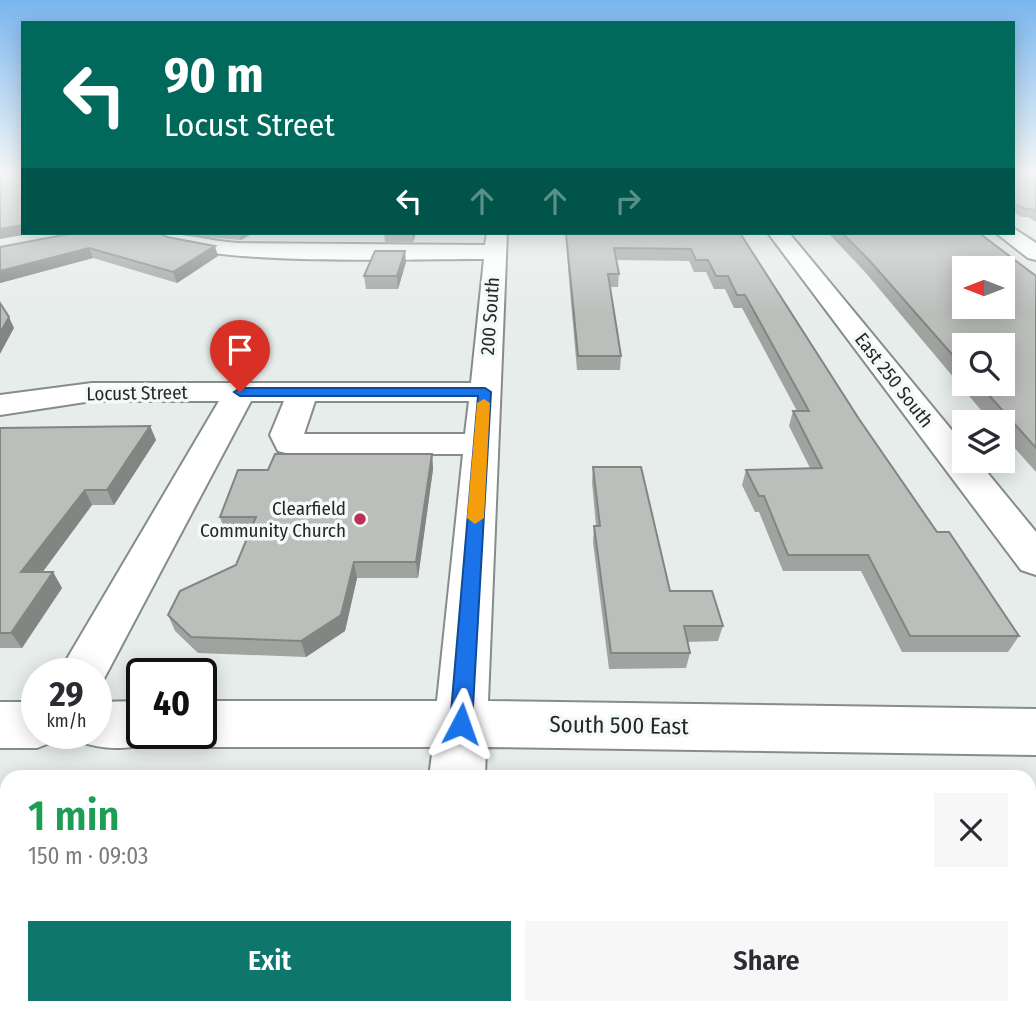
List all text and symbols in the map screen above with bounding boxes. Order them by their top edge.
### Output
text: 90 m [164,46,264,105]
icon: left [49,49,140,140]
text: Locust Street [164,106,335,144]
icon: left [390,182,428,220]
icon: ahead [463,182,501,220]
icon: ahead [536,182,574,220]
icon: right [609,182,647,220]
north arrow [952,256,1015,318]
map controls [952,256,1015,473]
street label: 200 South [476,276,504,356]
pin [210,320,270,392]
street label: East 250 South [850,328,938,432]
icon: arrive [221,331,259,369]
button: search [952,333,1015,396]
street label: Locust Street [86,381,189,405]
button: layers [952,410,1015,473]
place label: Clearfield Community Church [200,497,346,542]
marker: Clearfield Community Church [352,511,368,527]
speed limit sign: 40 [126,658,217,749]
text: 29 [49,673,84,715]
position arrow [424,687,498,761]
text: km/h [46,710,87,732]
street label: South 500 East [549,710,689,740]
text: 1 min [28,791,119,841]
button: close [934,793,1008,867]
text: 150 m · 09:03 [28,842,148,870]
button: Exit [28,921,511,1001]
button: Share [525,921,1008,1001]

